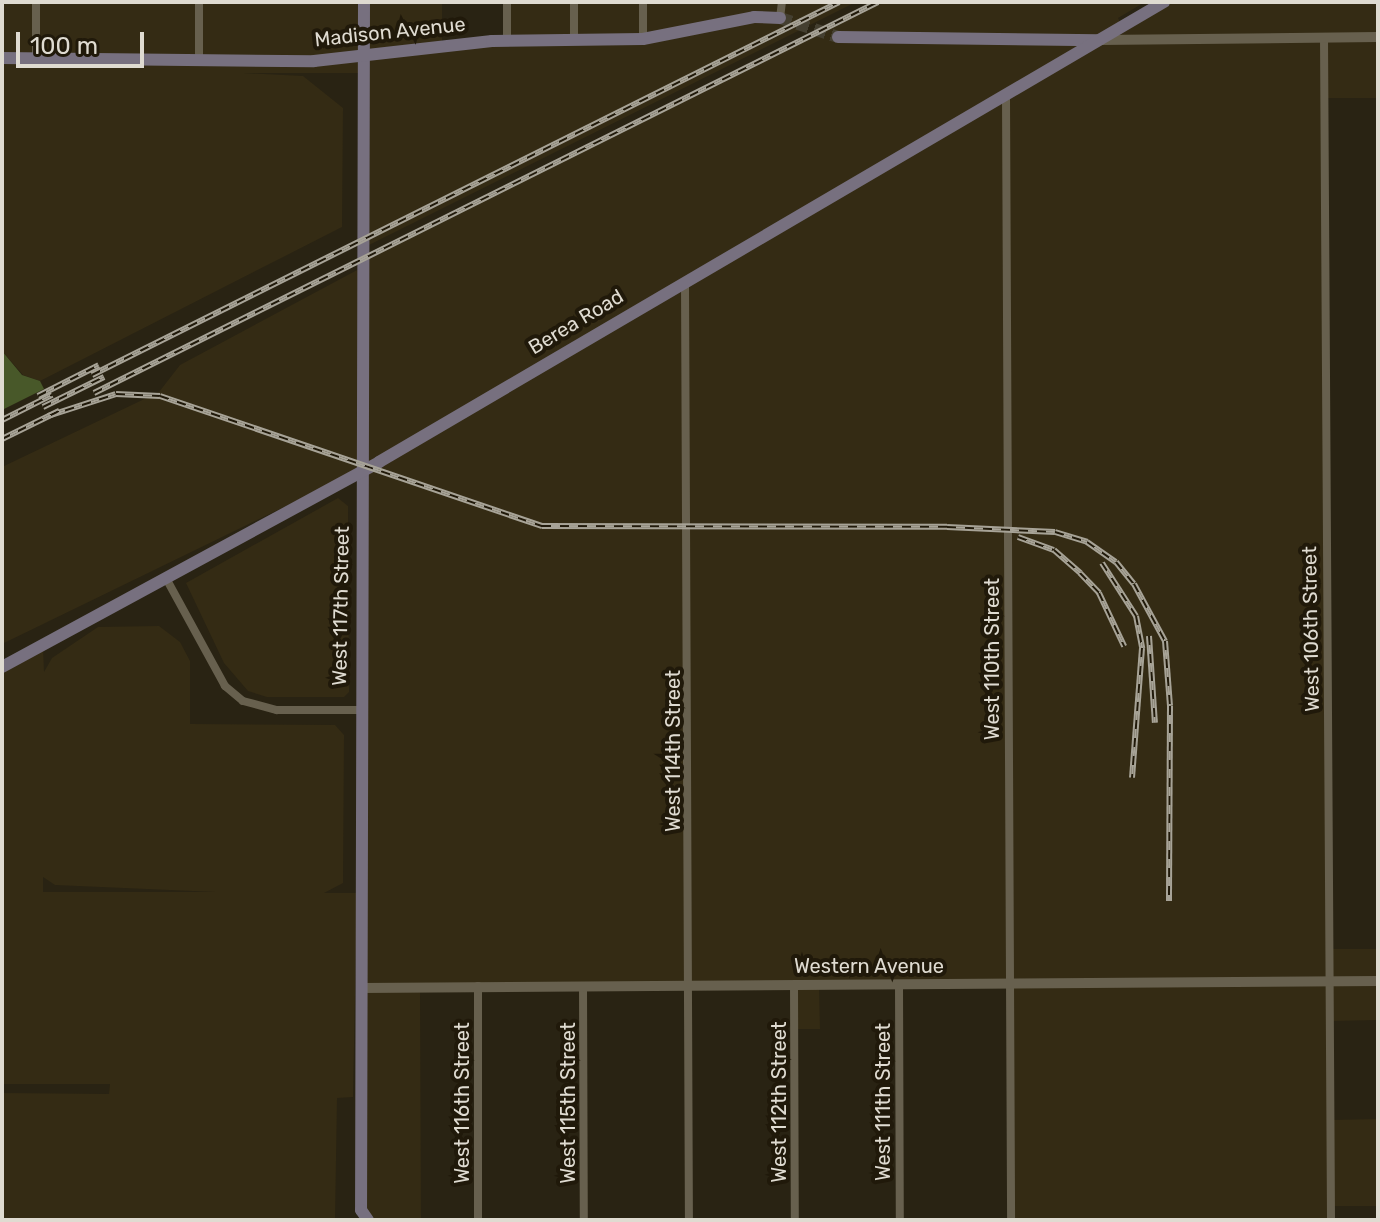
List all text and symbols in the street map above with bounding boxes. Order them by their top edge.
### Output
street label: Madison Avenue [313,12,467,52]
scale bar [20,16,148,66]
text: 100 m [30,32,98,60]
street label: Berea Road [524,284,628,360]
street label: West 117th Street [328,526,354,686]
street label: West 106th Street [1298,546,1324,712]
street label: West 110th Street [980,578,1004,740]
street label: West 114th Street [661,670,685,832]
street label: Western Avenue [794,954,944,978]
street label: West 112th Street [767,1021,791,1183]
street label: West 116th Street [450,1022,474,1184]
street label: West 115th Street [556,1022,580,1184]
street label: West 111th Street [871,1023,895,1181]

